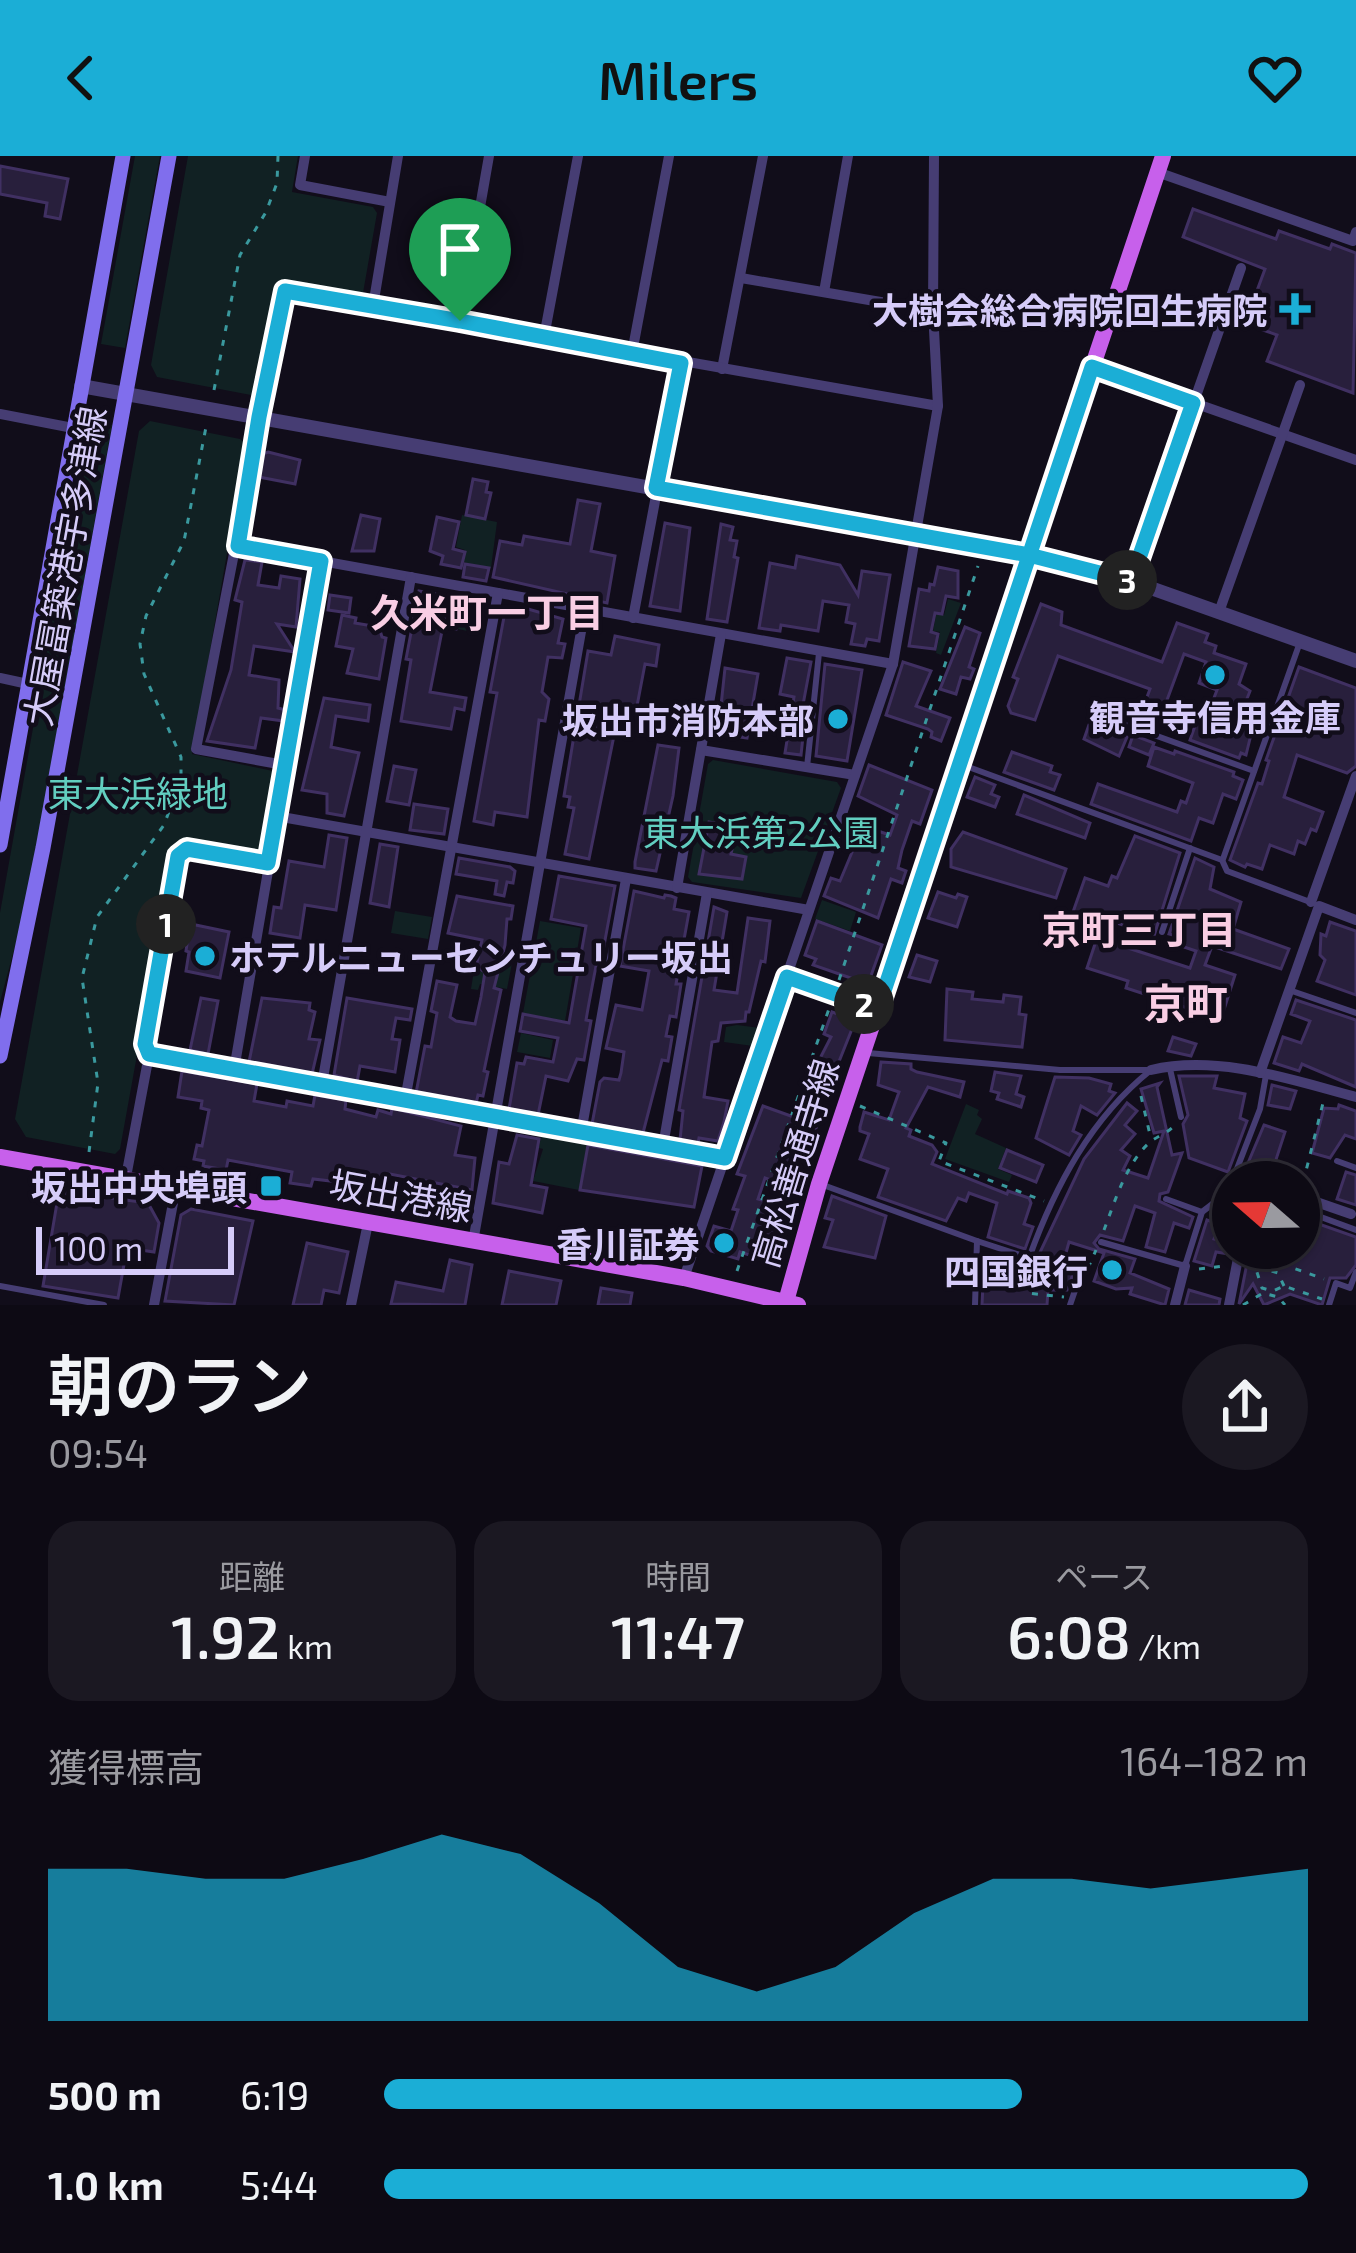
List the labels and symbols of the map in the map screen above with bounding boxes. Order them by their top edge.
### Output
pin [409,198,511,321]
place label: 大樹会総合病院回生病院 [872,288,1268,331]
marker: 大樹会総合病院回生病院 [1279,293,1311,325]
street label: 大屋冨築港宇多津線 [15,403,113,729]
pin: 3 [1097,550,1157,610]
district label: 久米町一丁目 [370,588,604,635]
marker: 観音寺信用金庫 [1202,662,1228,688]
place label: 観音寺信用金庫 [1089,695,1341,738]
place label: 坂出市消防本部 [562,698,814,741]
marker: 坂出市消防本部 [825,706,851,732]
park label: 東大浜緑地 [48,771,228,814]
park label: 東大浜第2公園 [643,810,879,853]
pin: 1 [136,894,196,954]
district label: 京町三丁目 [1041,905,1237,952]
place label: ホテルニューセンチュリー坂出 [229,935,733,978]
marker: ホテルニューセンチュリー坂出 [192,943,218,969]
pin: 2 [834,974,894,1034]
district label: 京町 [1144,977,1228,1027]
street label: 高松善通寺線 [742,1053,846,1273]
street label: 坂出港線 [326,1161,476,1229]
north arrow [1212,1161,1320,1269]
place label: 坂出中央埠頭 [31,1165,247,1208]
marker: 坂出中央埠頭 [258,1173,284,1199]
scale bar [36,1221,234,1274]
place label: 香川証券 [556,1222,700,1265]
marker: 香川証券 [711,1230,737,1256]
place label: 四国銀行 [944,1249,1088,1292]
marker: 四国銀行 [1099,1257,1125,1283]

